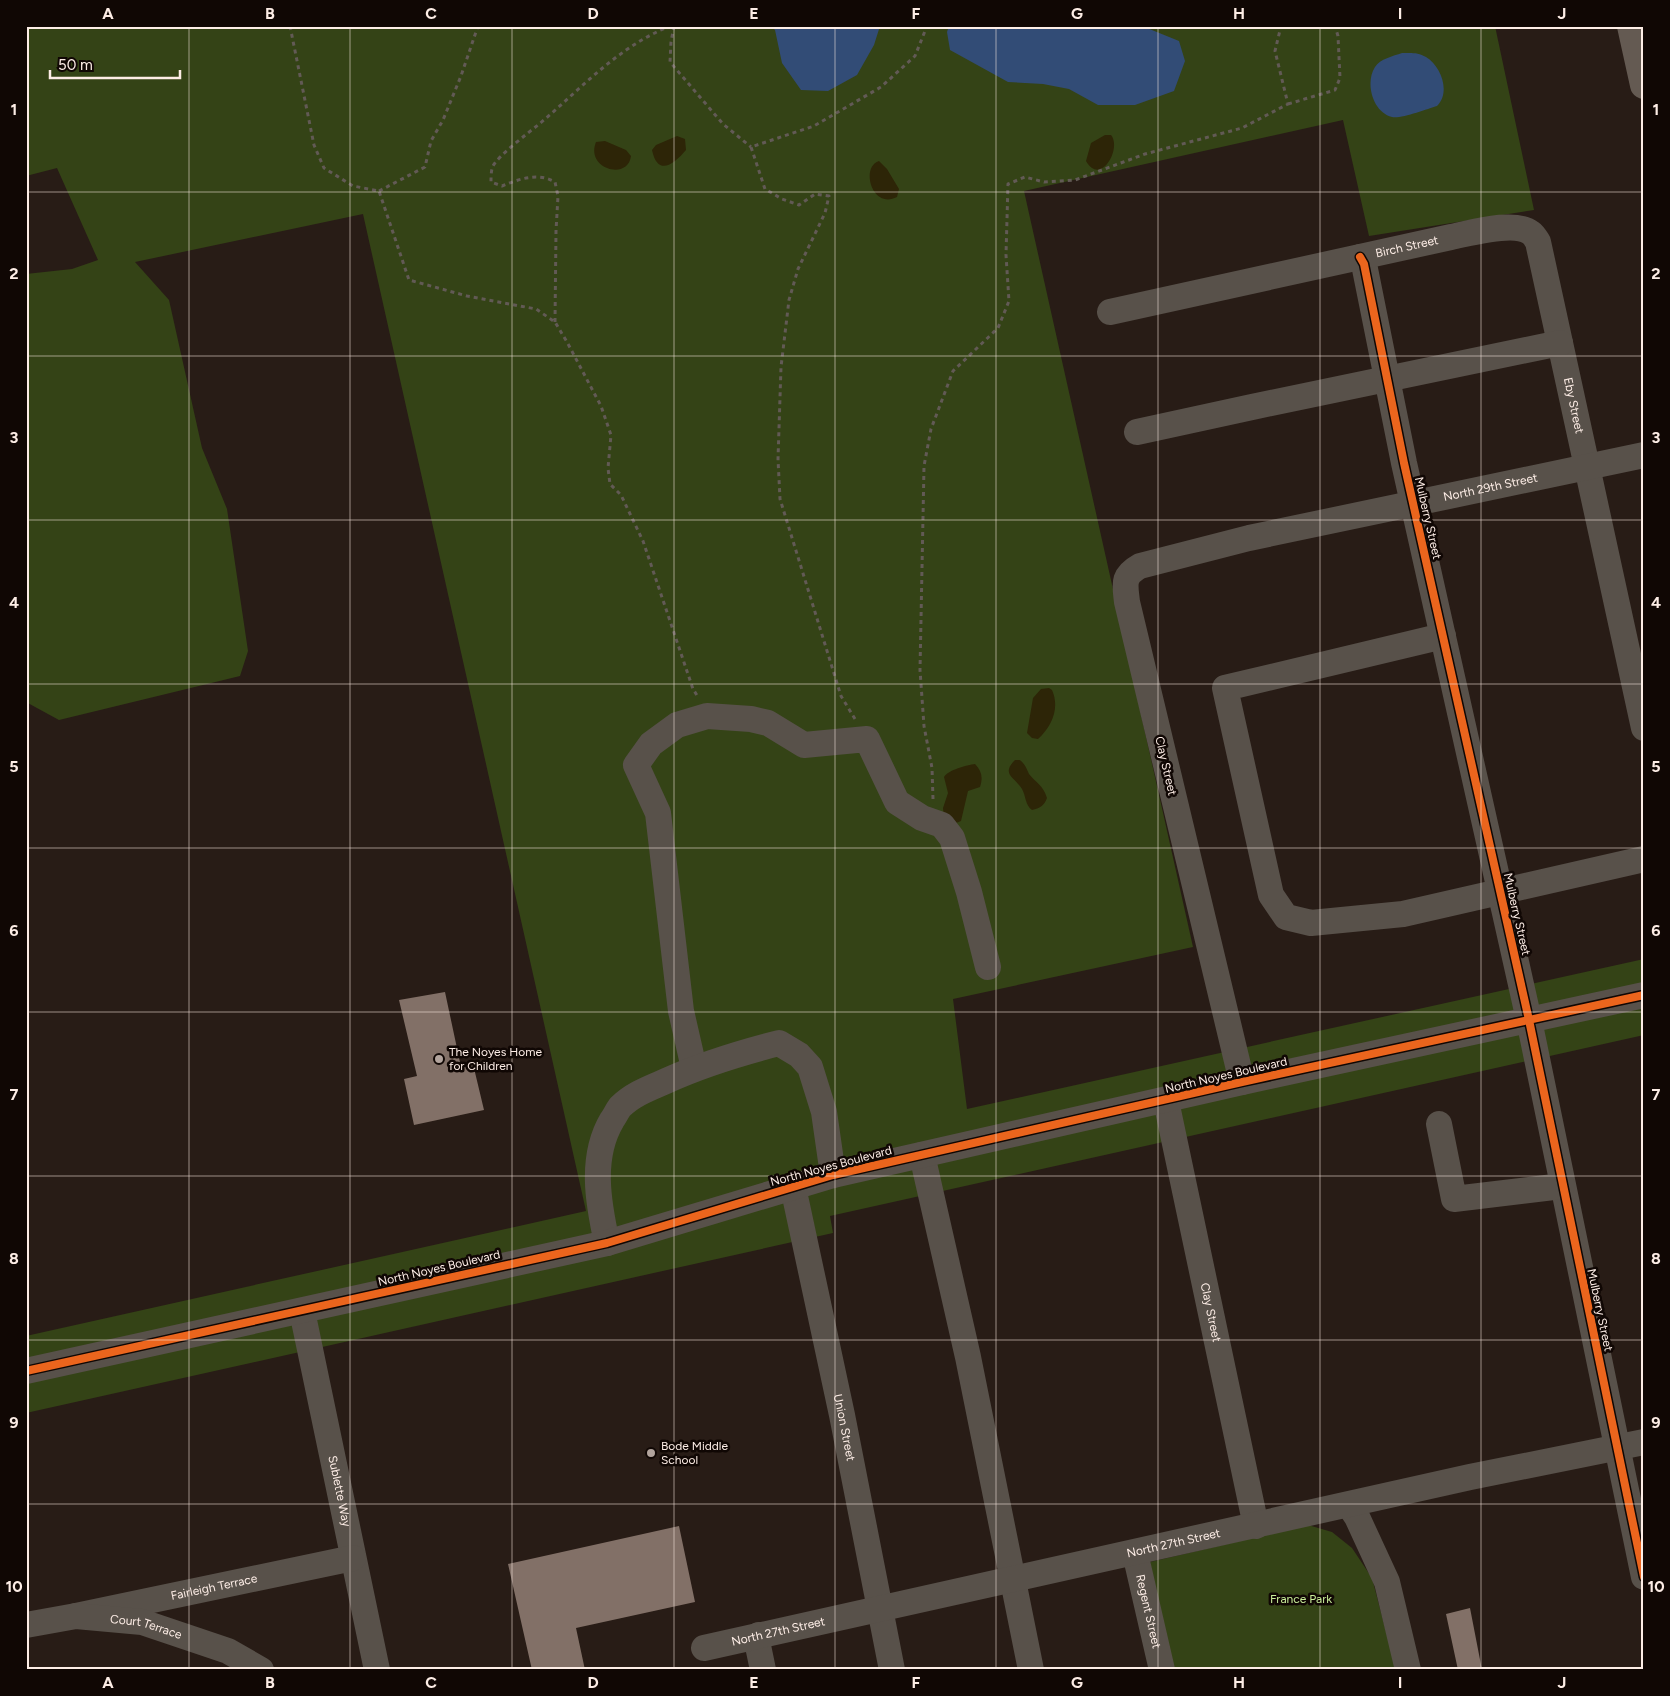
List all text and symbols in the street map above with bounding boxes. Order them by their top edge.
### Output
text: A [102,4,114,23]
text: B [265,4,275,23]
text: C [425,4,437,23]
text: D [587,4,599,23]
text: E [749,4,759,23]
text: F [912,4,921,23]
text: G [1071,4,1083,23]
text: H [1233,4,1245,23]
text: I [1398,4,1402,23]
text: J [1558,4,1566,23]
scale bar [50,48,180,80]
text: 50 m [58,56,93,74]
text: 1 [11,100,17,119]
text: 1 [1653,100,1659,119]
street label: Birch Street [1374,233,1440,260]
text: 2 [9,264,19,283]
text: 2 [1651,264,1661,283]
street label: Eby Street [1561,376,1587,435]
text: 3 [10,428,19,447]
text: 3 [1652,428,1661,447]
street label: North 29th Street [1442,470,1539,504]
street label: Mulberry Street [1412,475,1444,561]
text: 4 [9,593,19,612]
text: 4 [1651,593,1661,612]
street label: Clay Street [1152,735,1180,797]
text: 5 [9,757,19,776]
text: 5 [1651,757,1661,776]
street label: Mulberry Street [1501,871,1533,957]
text: 6 [9,921,19,940]
text: 6 [1651,921,1661,940]
place label: The Noyes Home for Children [449,1045,542,1073]
marker: The Noyes Home for Children [433,1053,445,1065]
street label: North Noyes Boulevard [1163,1054,1289,1096]
text: 7 [10,1085,19,1104]
text: 7 [1652,1085,1661,1104]
street label: North Noyes Boulevard [769,1143,893,1189]
street label: North Noyes Boulevard [376,1247,502,1289]
text: 8 [9,1249,19,1268]
text: 8 [1651,1249,1661,1268]
street label: Mulberry Street [1584,1267,1616,1353]
street label: Clay Street [1198,1281,1224,1344]
street label: Union Street [831,1393,858,1463]
text: 9 [9,1413,19,1432]
text: 9 [1651,1413,1661,1432]
place label: Bode Middle School [661,1439,728,1467]
marker: Bode Middle School [645,1447,657,1459]
street label: Sublette Way [325,1454,354,1529]
street label: North 27th Street [1125,1526,1222,1560]
street label: Fairleigh Terrace [170,1571,259,1603]
street label: Regent Street [1133,1573,1164,1650]
text: 10 [5,1577,23,1596]
text: 10 [1647,1577,1665,1596]
park label: France Park [1270,1592,1332,1606]
street label: Court Terrace [110,1612,184,1642]
street label: North 27th Street [730,1614,827,1649]
text: A [102,1673,114,1692]
text: B [265,1673,275,1692]
text: C [425,1673,437,1692]
text: D [587,1673,599,1692]
text: E [749,1673,759,1692]
text: F [912,1673,921,1692]
text: G [1071,1673,1083,1692]
text: H [1233,1673,1245,1692]
text: I [1398,1673,1402,1692]
text: J [1558,1673,1566,1692]

